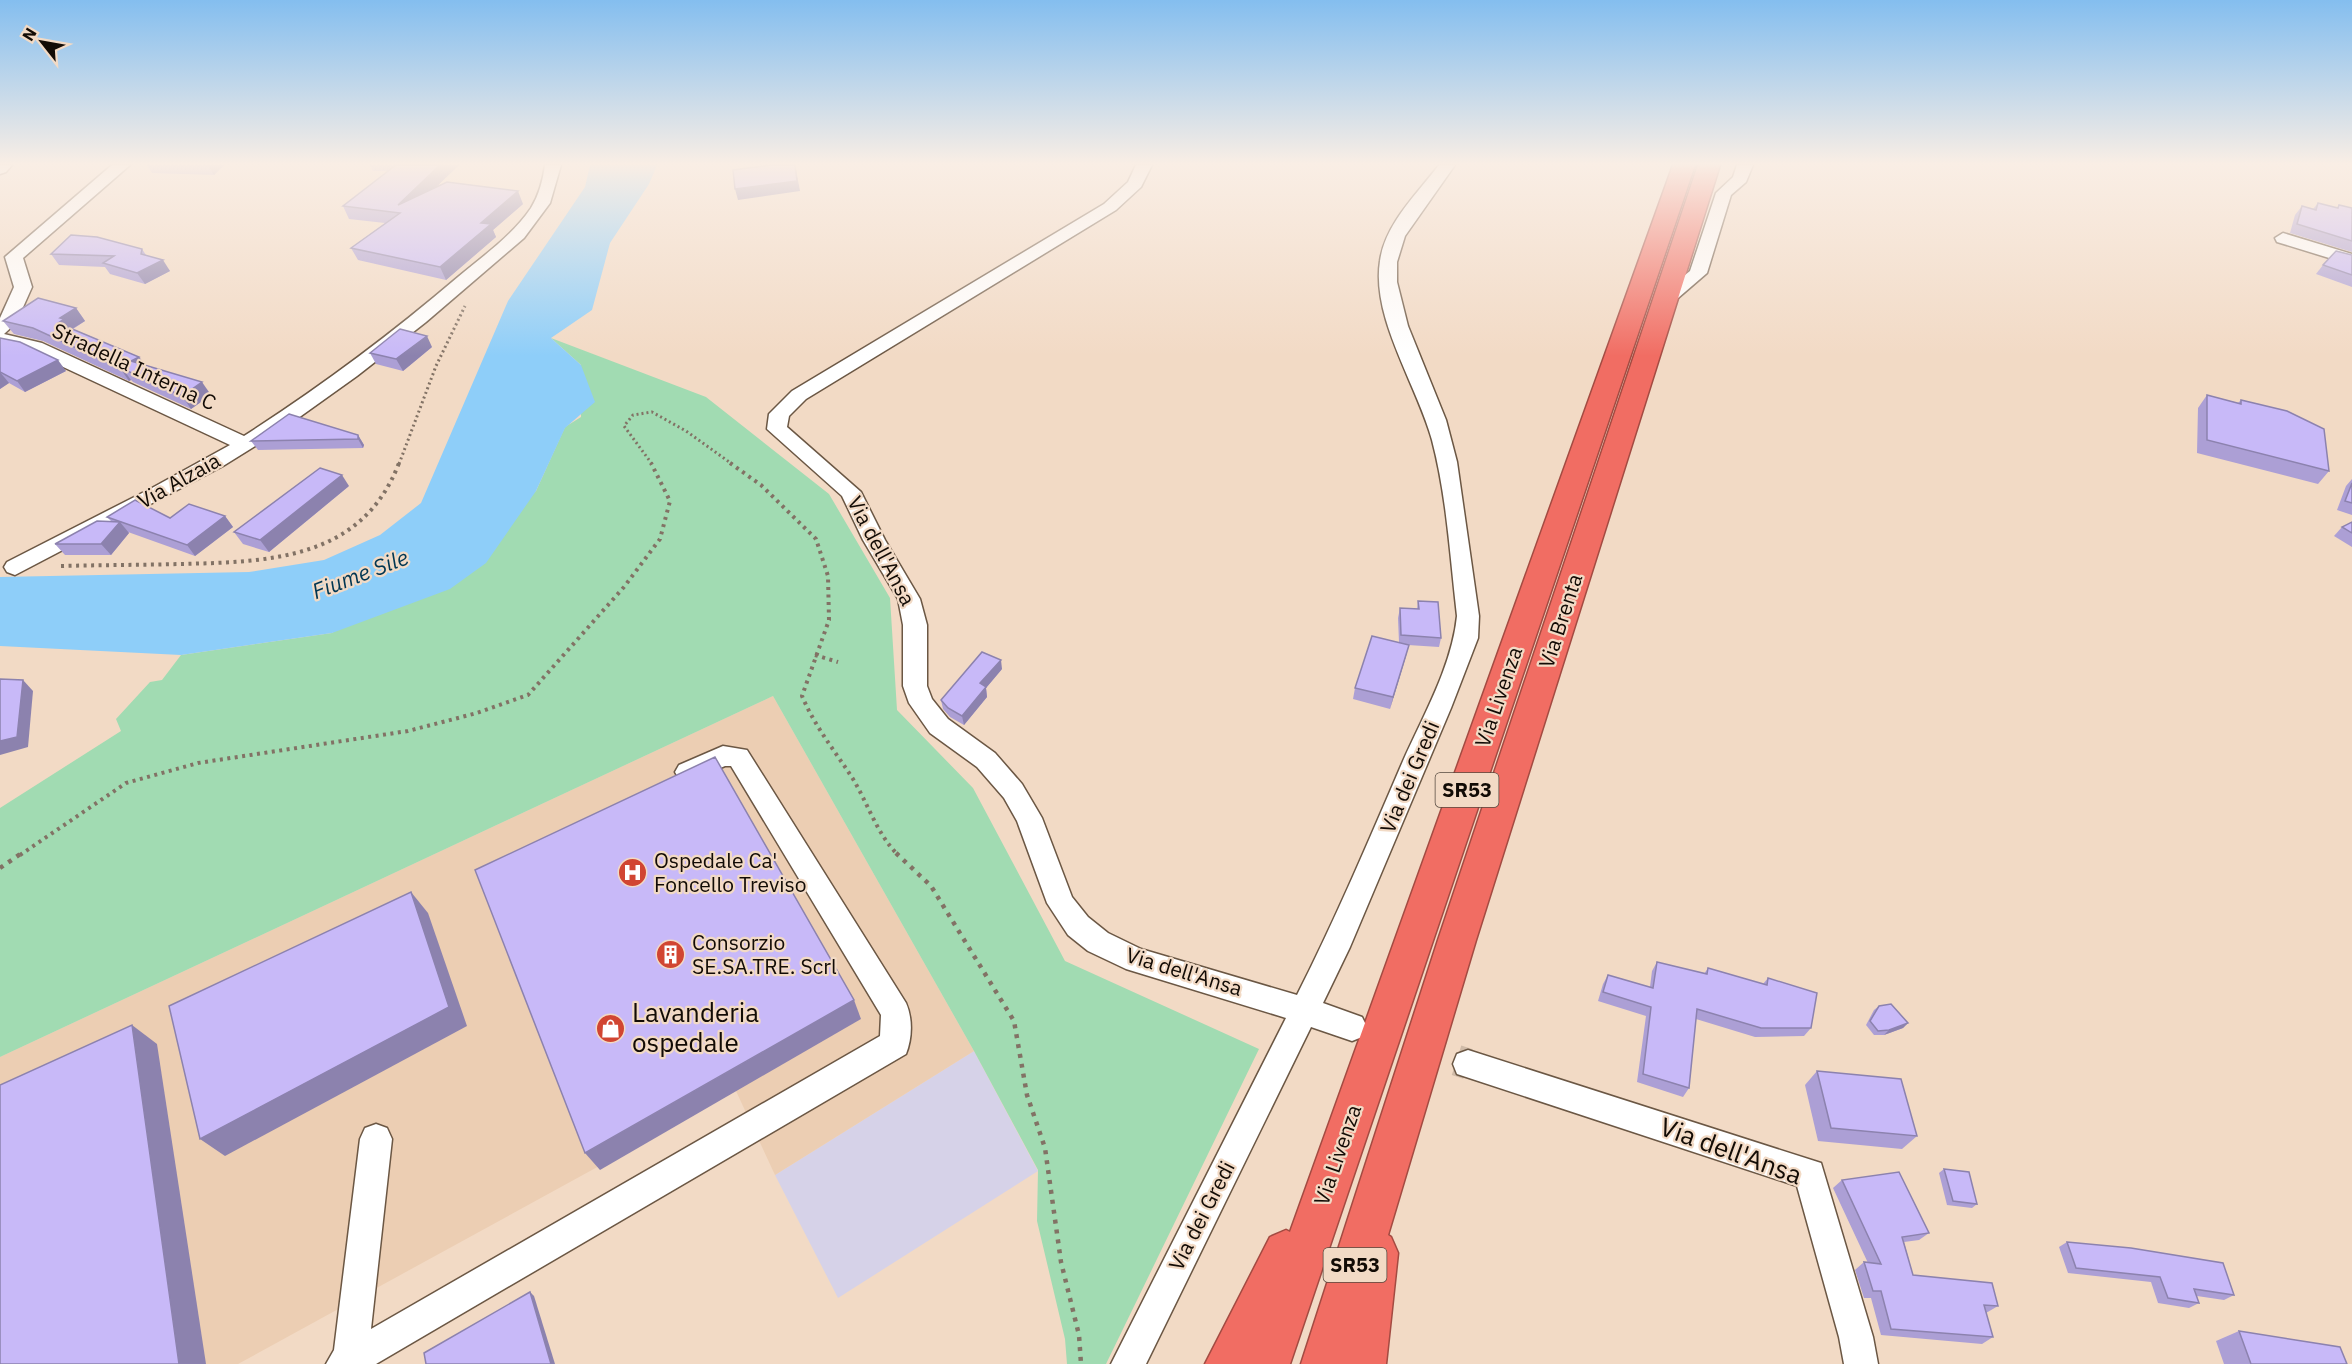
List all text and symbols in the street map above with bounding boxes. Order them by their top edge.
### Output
north arrow [12,12,72,72]
text: N [18,24,41,44]
street label: Stradella Interna C [48,316,221,416]
street label: Via Alzaia [132,446,225,514]
street label: Via dell'Ansa [841,491,922,610]
water label: Fiume Sile [308,542,412,605]
street label: Via Brenta [1532,570,1588,671]
street label: Via Livenza [1468,643,1528,751]
street label: Via dei Gredi [1373,716,1445,837]
road number: SR53 [1436,773,1498,807]
place label: Ospedale Ca' Foncello Treviso [654,846,807,898]
hospital icon: Ospedale Ca' Foncello Treviso [617,857,649,889]
place label: Consorzio SE.SA.TRE. Scrl [692,928,837,980]
building icon: Consorzio SE.SA.TRE. Scrl [655,939,687,971]
street label: Via dell'Ansa [1123,940,1246,1002]
place label: Lavanderia ospedale [632,995,759,1059]
shop icon: Lavanderia ospedale [595,1012,627,1044]
street label: Via Livenza [1307,1101,1367,1209]
street label: Via dell'Ansa [1656,1109,1807,1192]
street label: Via dei Gredi [1162,1156,1241,1275]
road number: SR53 [1324,1248,1386,1282]

